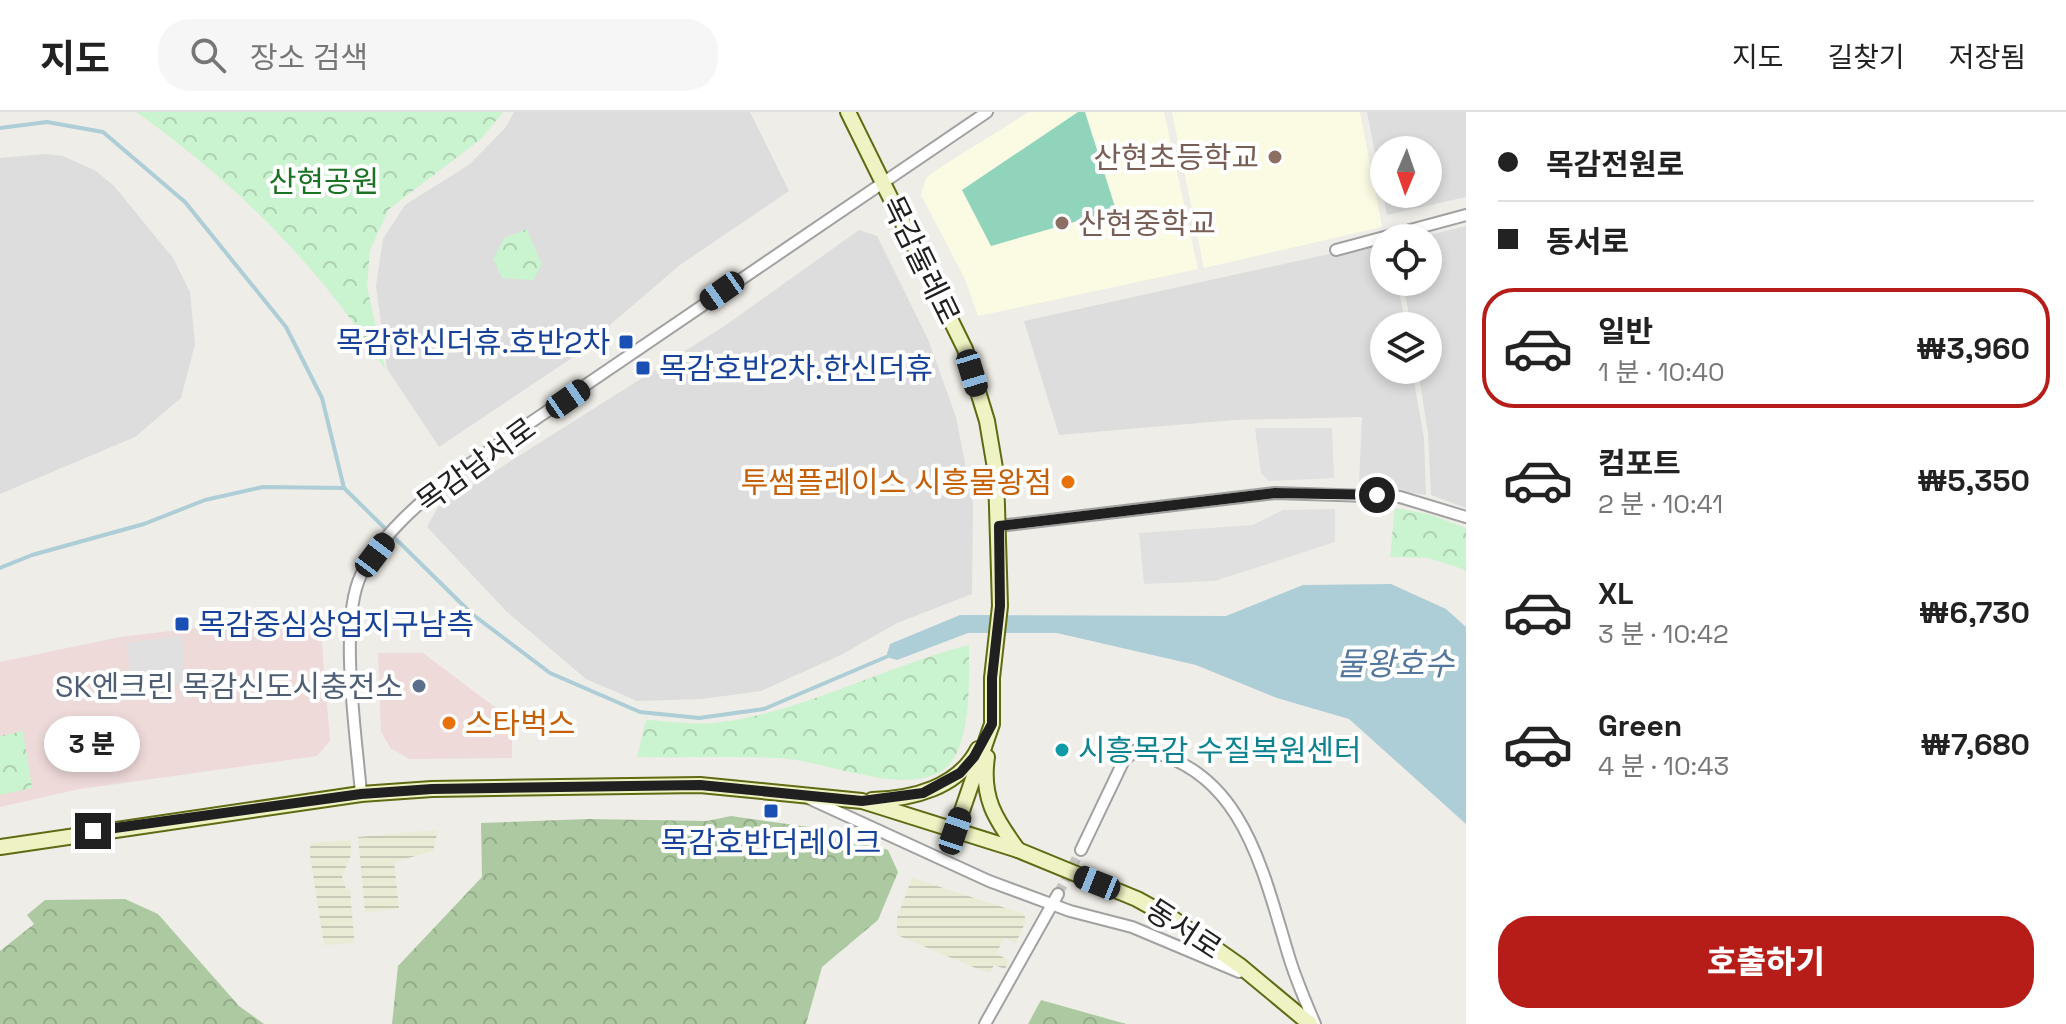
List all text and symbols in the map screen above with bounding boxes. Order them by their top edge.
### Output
search box [158,19,718,91]
icon: search [186,33,230,77]
text: 지도 [40,35,110,83]
text: 장소 검색 [250,38,368,77]
text: 지도 [1732,39,1783,75]
text: 길찾기 [1827,39,1905,75]
text: 저장됨 [1949,39,2026,75]
north arrow [1370,136,1442,208]
map controls [1370,136,1442,384]
place label: 산현초등학교 [1093,138,1259,177]
text: 목감전원로 [1546,145,1684,184]
marker: 산현초등학교 [1266,148,1284,166]
park label: 산현공원 [269,162,379,201]
street label: 목감둘레로 [873,189,969,331]
place label: 산현중학교 [1078,204,1216,243]
marker: 산현중학교 [1053,214,1071,232]
text: 동서로 [1546,222,1629,261]
button: locate [1370,224,1442,296]
car [695,267,749,315]
button: layers [1370,312,1442,384]
icon: car [1502,312,1574,384]
text: 일반 [1598,312,1653,351]
place label: 목감한신더휴.호반2차 [336,323,610,362]
text: ₩3,960 [1916,329,2030,368]
marker: 목감한신더휴.호반2차 [617,333,635,351]
car [954,347,990,399]
place label: 목감호반2차.한신더휴 [659,349,933,388]
text: 1 분 · 10:40 [1598,355,1725,389]
marker: 목감호반2차.한신더휴 [634,359,652,377]
car [541,375,595,423]
street label: 목감남서로 [409,409,543,521]
icon: car [1502,444,1574,516]
text: 컴포트 [1598,444,1681,483]
text: ₩5,350 [1917,461,2030,500]
place label: 투썸플레이스 시흥물왕점 [741,463,1052,502]
marker: 투썸플레이스 시흥물왕점 [1059,473,1077,491]
route start [1359,477,1395,513]
text: 2 분 · 10:41 [1598,487,1723,521]
car [351,529,399,581]
text: XL [1598,574,1634,613]
icon: car [1502,576,1574,648]
text: ₩6,730 [1919,593,2030,632]
place label: 목감중심상업지구남측 [198,605,474,644]
marker: 목감중심상업지구남측 [173,615,191,633]
text: 3 분 · 10:42 [1598,617,1729,651]
water label: 물왕호수 [1336,644,1455,684]
place label: SK엔크린 목감신도시충전소 [55,667,403,706]
marker: SK엔크린 목감신도시충전소 [410,677,428,695]
place label: 스타벅스 [465,704,575,743]
text: Green [1598,706,1682,745]
icon: car [1502,708,1574,780]
marker: 스타벅스 [440,714,458,732]
callout: 3 분 [45,715,141,771]
text: ₩7,680 [1920,725,2030,764]
text: 3 분 [69,727,115,761]
place label: 시흥목감 수질복원센터 [1078,731,1362,770]
marker: 시흥목감 수질복원센터 [1053,741,1071,759]
text: 4 분 · 10:43 [1598,749,1729,783]
marker: 목감호반더레이크 [762,802,780,820]
car [936,804,974,858]
route end [75,813,111,849]
place label: 목감호반더레이크 [661,823,881,862]
car [1070,863,1124,903]
street label: 동서로 [1139,890,1229,968]
button: 호출하기 [1498,916,2034,1008]

